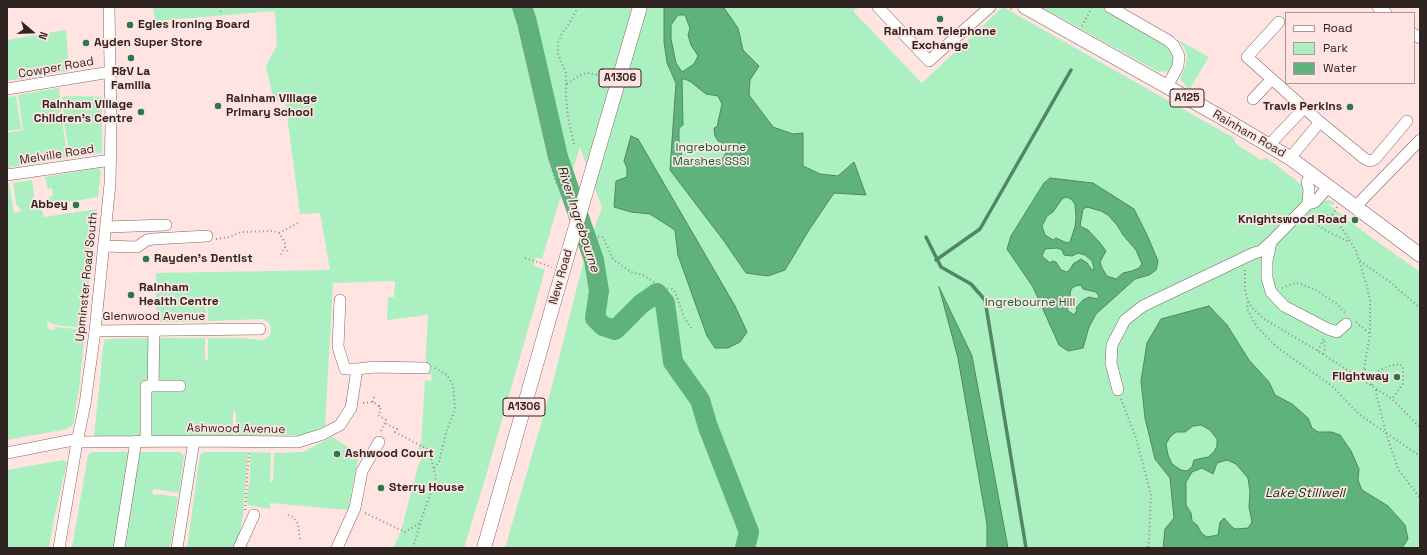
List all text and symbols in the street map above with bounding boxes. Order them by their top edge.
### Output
north arrow [12,12,52,52]
legend [1285,12,1415,84]
marker: Rainham Telephone Exchange [935,14,945,24]
place label: Egles Ironing Board [138,18,250,32]
marker: Egles Ironing Board [125,20,135,30]
text: Road [1323,20,1352,36]
place label: Rainham Telephone Exchange [884,25,996,53]
text: N [36,30,51,42]
place label: Ayden Super Store [94,36,202,50]
marker: Ayden Super Store [81,38,91,48]
text: Park [1323,40,1348,56]
marker: R&V La Familia [126,53,136,63]
street label: Cowper Road [17,54,95,82]
text: Water [1323,60,1357,76]
place label: R&V La Familia [111,65,151,93]
road number: A1306 [599,69,641,87]
road number: A125 [1170,89,1204,107]
place label: Rainham Village Primary School [226,92,317,120]
place label: Rainham Village Children's Centre [34,98,133,126]
place label: Travis Perkins [1263,100,1342,114]
marker: Rainham Village Primary School [213,101,223,111]
marker: Travis Perkins [1345,102,1355,112]
marker: Rainham Village Children's Centre [136,107,146,117]
street label: Rainham Road [1210,107,1288,161]
park label: Ingrebourne Marshes SSSI [673,141,749,169]
street label: Melville Road [19,142,95,168]
water label: River Ingrebourne [553,164,603,274]
place label: Abbey [31,198,68,212]
marker: Abbey [71,200,81,210]
street label: Upminster Road South [73,212,101,342]
place label: Knightswood Road [1238,213,1347,227]
marker: Knightswood Road [1350,215,1360,225]
street label: New Road [546,248,576,306]
place label: Rayden's Dentist [154,252,253,266]
marker: Rayden's Dentist [141,254,151,264]
place label: Rainham Health Centre [139,281,219,309]
marker: Rainham Health Centre [126,290,136,300]
park label: Ingrebourne Hill [985,296,1075,310]
street label: Glenwood Avenue [103,310,205,324]
place label: Flightway [1332,370,1389,384]
marker: Flightway [1392,372,1402,382]
road number: A1306 [503,398,545,416]
street label: Ashwood Avenue [187,421,285,437]
place label: Ashwood Court [345,447,434,461]
marker: Ashwood Court [332,449,342,459]
place label: Sterry House [389,481,464,495]
marker: Sterry House [376,483,386,493]
water label: Lake Stillwell [1265,485,1345,501]

